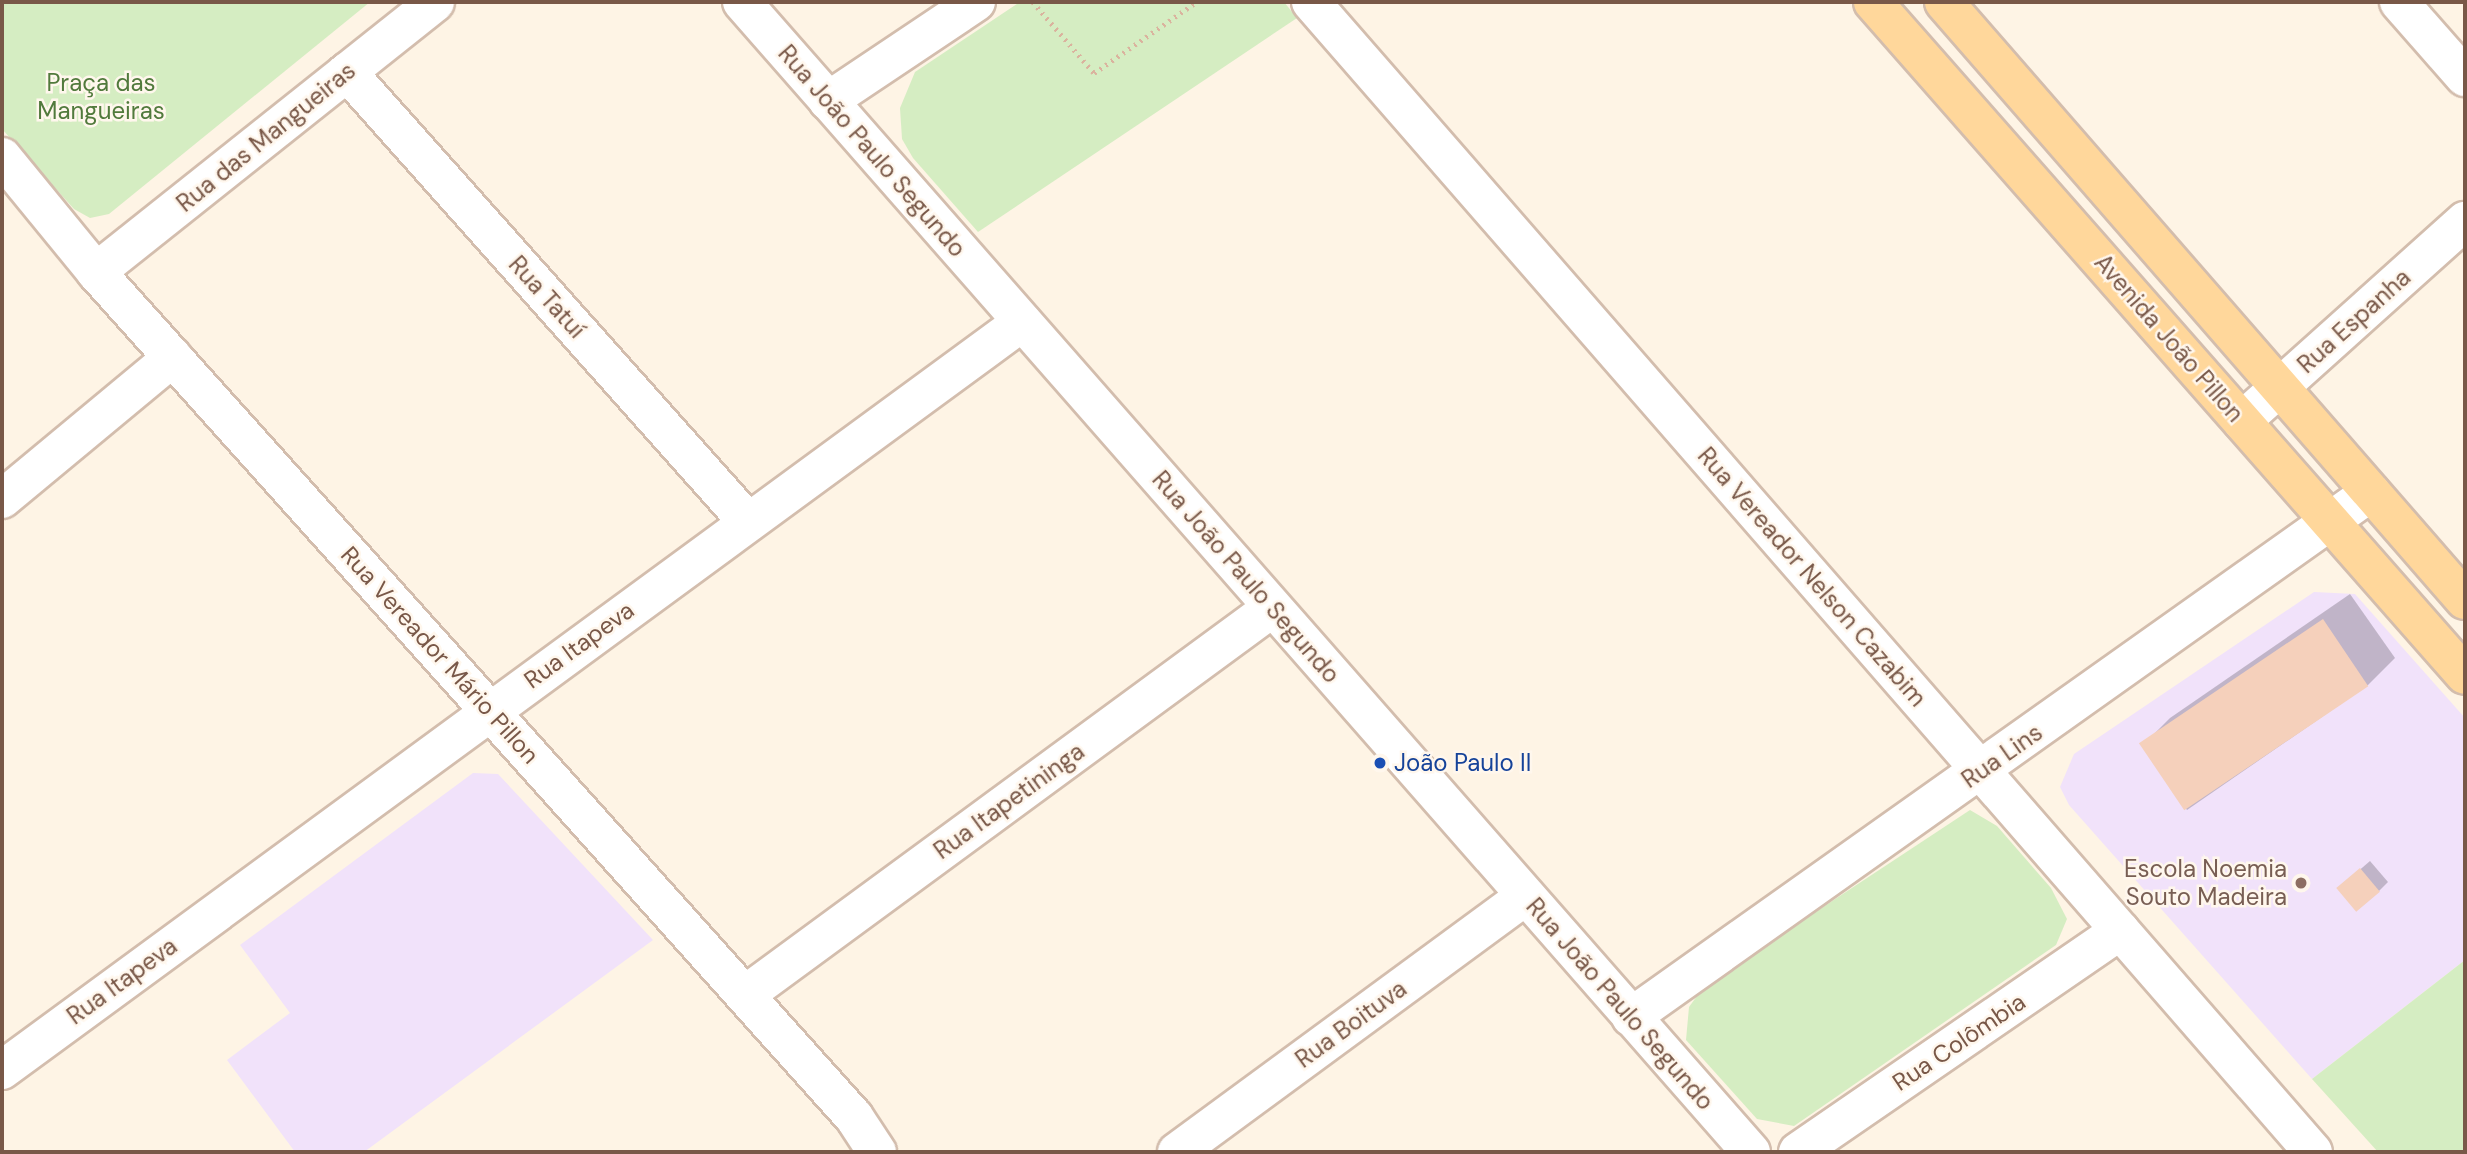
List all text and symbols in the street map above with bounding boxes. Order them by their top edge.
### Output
street label: Rua João Paulo Segundo [772,39,972,263]
street label: Rua das Mangueiras [171,56,361,218]
park label: Praça das Mangueiras [37,69,165,125]
street label: Avenida João Pillon [2088,248,2250,428]
street label: Rua Tatuí [503,250,591,344]
street label: Rua Espanha [2292,263,2416,379]
street label: Rua Vereador Nelson Cazabim [1692,442,1932,712]
street label: Rua João Paulo Segundo [1146,465,1346,689]
street label: Rua Vereador Mário Pillon [335,541,545,769]
street label: Rua Itapeva [518,595,640,695]
street label: Rua Lins [1956,718,2048,794]
street label: Rua Itapetininga [928,737,1090,865]
place label: João Paulo II [1394,749,1531,777]
marker: João Paulo II [1372,755,1388,771]
place label: Escola Noemia Souto Madeira [2124,855,2287,911]
marker: Escola Noemia Souto Madeira [2293,875,2309,891]
street label: Rua João Paulo Segundo [1520,892,1720,1116]
street label: Rua Itapeva [61,931,183,1031]
street label: Rua Boituva [1290,974,1412,1074]
street label: Rua Colômbia [1887,987,2031,1097]

